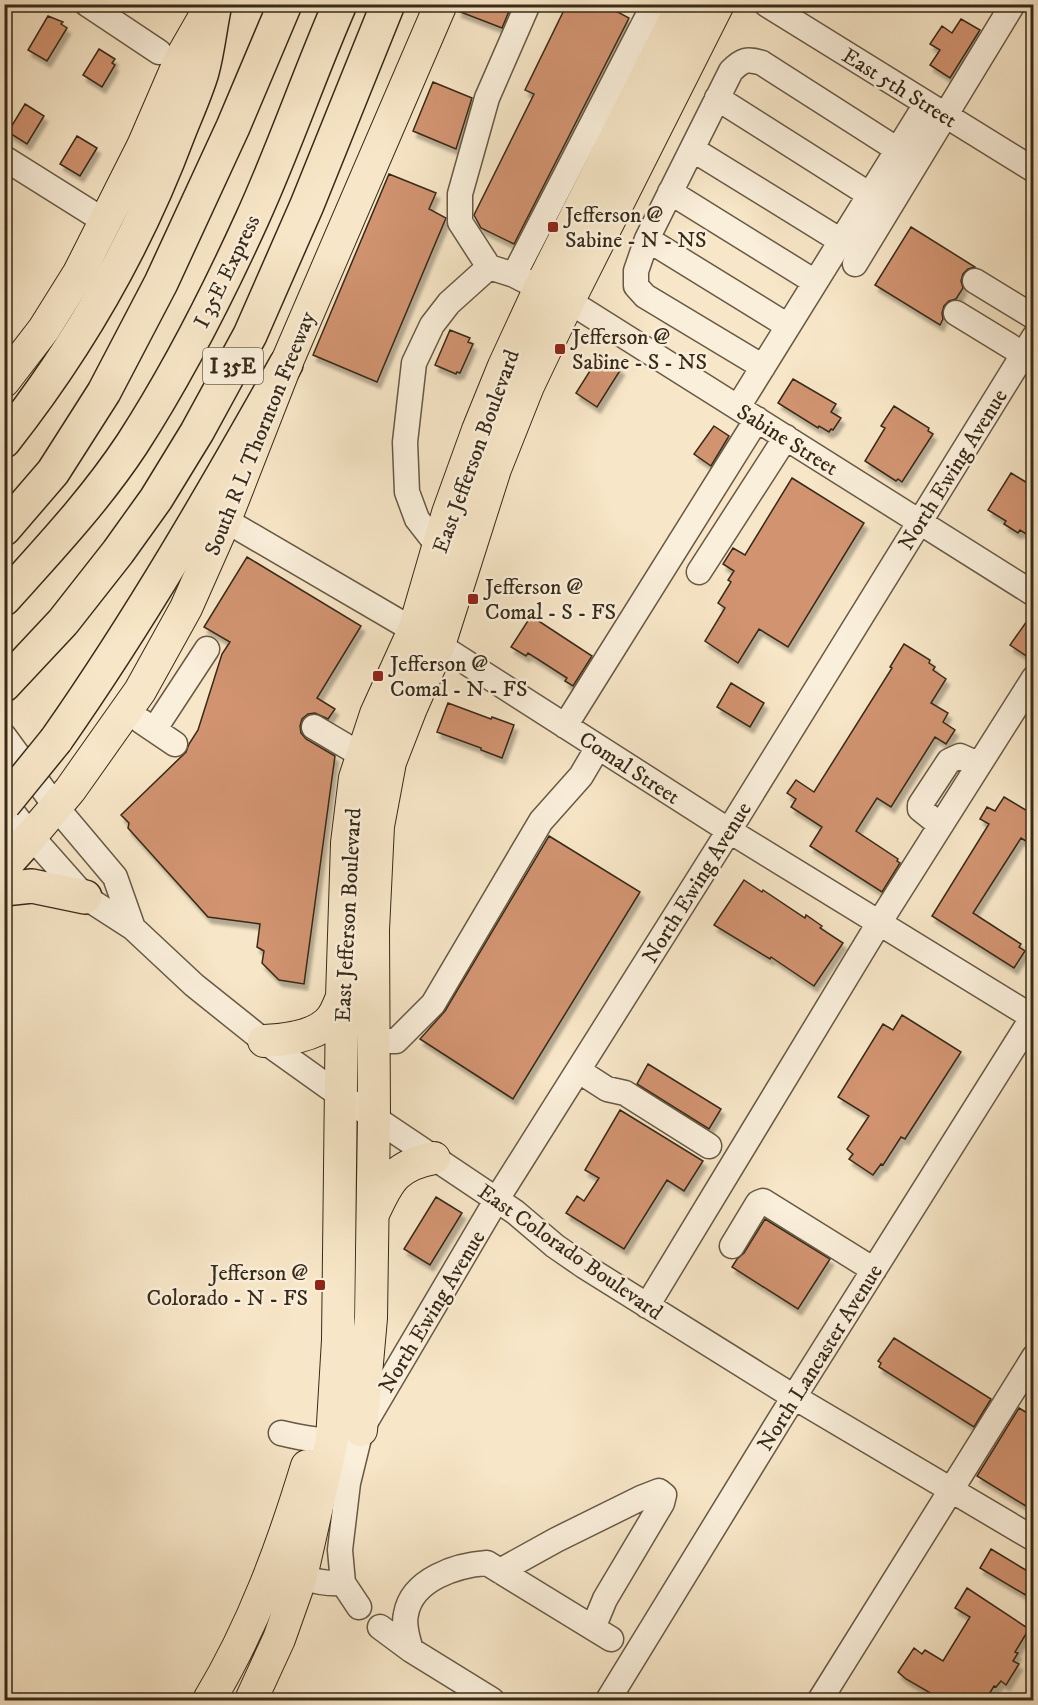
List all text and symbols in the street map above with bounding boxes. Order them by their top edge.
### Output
street label: East 5th Street [837,42,962,134]
place label: Jefferson @ Sabine - N - NS [563,202,707,254]
street label: I 35E Express [188,211,266,333]
marker: Jefferson @ Sabine - N - NS [546,220,560,234]
street label: South R L Thornton Freeway [199,307,322,560]
place label: Jefferson @ Sabine - S - NS [570,324,707,376]
marker: Jefferson @ Sabine - S - NS [553,342,567,356]
street label: East Jefferson Boulevard [427,346,526,557]
road number: I 35E [203,348,263,384]
street label: North Ewing Avenue [893,384,1014,555]
street label: Sabine Street [732,399,843,482]
place label: Jefferson @ Comal - S - FS [483,574,616,626]
marker: Jefferson @ Comal - S - FS [466,592,480,606]
place label: Jefferson @ Comal - N - FS [388,651,528,703]
marker: Jefferson @ Comal - N - FS [371,669,385,683]
street label: Comal Street [574,726,685,811]
street label: North Ewing Avenue [637,797,758,968]
street label: East Jefferson Boulevard [329,807,368,1023]
street label: East Colorado Boulevard [473,1178,668,1326]
street label: North Ewing Avenue [373,1226,491,1398]
street label: North Lancaster Avenue [752,1259,889,1456]
place label: Jefferson @ Colorado - N - FS [147,1260,308,1312]
marker: Jefferson @ Colorado - N - FS [313,1278,327,1292]

